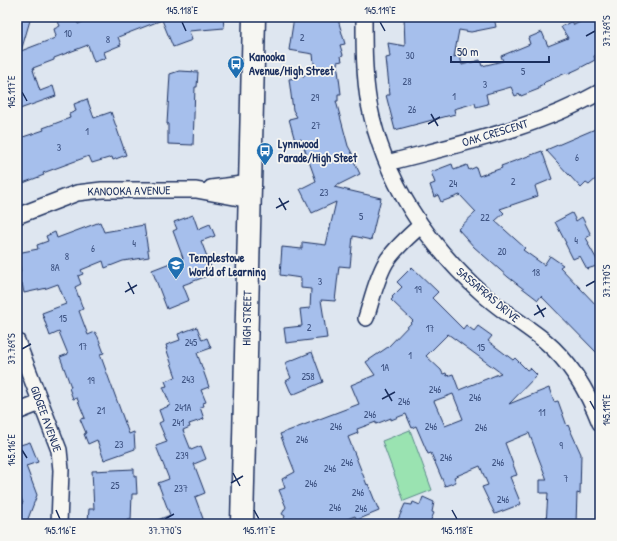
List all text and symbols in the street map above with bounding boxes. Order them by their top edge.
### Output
text: 145.118°E [166,4,199,17]
text: 145.119°E [364,4,396,17]
text: 37.769°S [600,15,613,47]
house number: 10 [64,27,73,40]
house number: 2 [300,31,305,44]
house number: 8 [106,33,110,46]
scale bar [451,38,549,64]
text: 50 m [457,43,478,60]
place label: Kanooka Avenue/High Street [249,48,335,80]
house number: 30 [406,49,415,62]
bus stop icon: Kanooka Avenue/High Street [226,54,246,79]
house number: 5 [521,65,526,78]
text: 145.117°E [5,75,18,108]
house number: 28 [402,75,412,88]
house number: 3 [483,78,488,91]
house number: 1 [452,90,456,103]
house number: 29 [311,91,320,104]
house number: 26 [408,103,416,116]
street label: OAK CRESCENT [460,114,530,151]
house number: 27 [311,119,321,132]
house number: 1 [85,125,89,138]
place label: Lynnwood Parade/High Steet [278,135,358,167]
house number: 3 [57,141,62,154]
bus stop icon: Lynnwood Parade/High Steet [255,141,275,166]
house number: 6 [575,151,579,164]
house number: 2 [511,175,516,188]
house number: 24 [449,177,457,190]
street label: KANOOKA AVENUE [87,181,171,200]
house number: 23 [319,186,329,199]
house number: 5 [359,210,364,223]
house number: 22 [480,211,490,224]
house number: 4 [574,234,578,247]
house number: 4 [132,237,136,250]
house number: 6 [91,242,95,255]
house number: 20 [497,245,507,258]
place label: Templestowe World of Learning [188,249,266,281]
house number: 8 [65,250,69,263]
school or university icon: Templestowe World of Learning [166,255,186,280]
house number: 8A [50,261,60,274]
street label: SASSAFRAS DRIVE [453,263,524,327]
text: 37.770°S [600,264,613,297]
house number: 18 [532,266,540,279]
house number: 3 [318,275,323,288]
house number: 19 [414,283,422,296]
street label: HIGH STREET [238,290,255,346]
house number: 15 [59,312,68,325]
house number: 2 [307,321,312,334]
house number: 17 [426,322,434,335]
text: 37.769°S [5,333,18,365]
house number: 245 [185,336,198,349]
house number: 17 [79,340,87,353]
house number: 15 [477,341,486,354]
house number: 1 [408,349,412,362]
house number: 1A [381,361,389,374]
house number: 258 [301,370,315,383]
house number: 243 [182,373,195,386]
house number: 19 [87,374,95,387]
street label: GIDGEE AVENUE [27,383,67,455]
house number: 246 [429,383,441,396]
house number: 246 [469,391,481,404]
text: 145.119°E [600,394,613,426]
house number: 246 [398,395,410,408]
house number: 241A [175,401,192,414]
house number: 21 [97,404,106,417]
house number: 11 [538,406,546,419]
house number: 246 [364,408,376,421]
house number: 241 [172,416,184,429]
house number: 246 [330,420,342,433]
house number: 246 [425,420,437,433]
house number: 246 [475,421,487,434]
house number: 246 [296,433,308,446]
text: 145.116°E [5,434,18,466]
house number: 23 [114,438,124,451]
house number: 9 [559,439,563,452]
house number: 239 [176,449,189,462]
house number: 246 [440,451,452,464]
house number: 246 [341,456,353,469]
house number: 246 [492,456,504,469]
house number: 246 [324,462,336,475]
house number: 7 [564,472,569,485]
house number: 246 [305,477,317,490]
house number: 25 [111,479,120,492]
house number: 237 [174,482,188,495]
house number: 246 [352,486,364,499]
house number: 246 [497,493,509,506]
house number: 246 [329,501,341,514]
house number: 246 [355,502,367,515]
text: 145.116°E [44,524,76,537]
text: 37.770°S [149,524,182,537]
text: 145.117°E [243,524,276,537]
text: 145.118°E [441,524,474,537]

